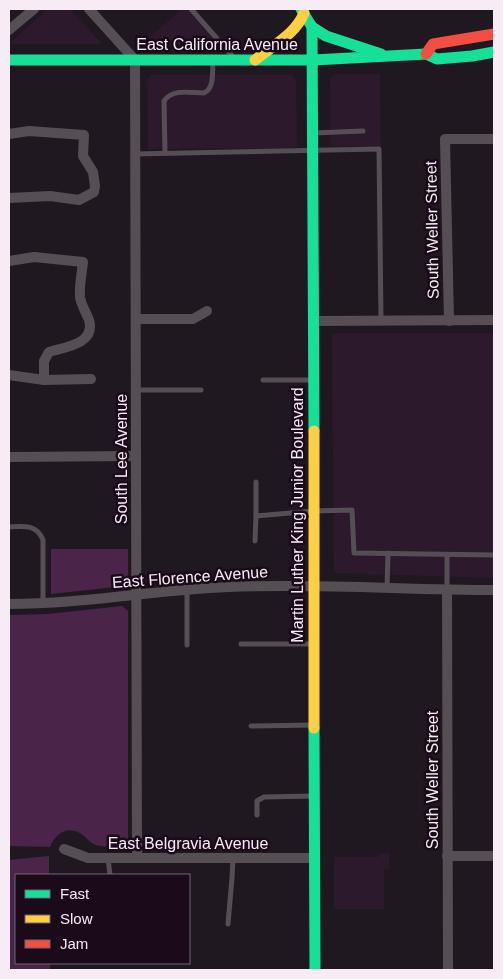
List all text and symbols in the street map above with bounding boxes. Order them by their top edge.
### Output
street label: East California Avenue [136,36,298,53]
street label: South Weller Street [422,160,442,299]
street label: Martin Luther King Junior Boulevard [289,387,306,643]
street label: South Lee Avenue [113,394,130,524]
street label: East Florence Avenue [111,563,269,591]
street label: South Weller Street [424,710,441,849]
street label: East Belgravia Avenue [108,835,268,852]
legend [15,874,190,964]
text: Fast [60,885,90,902]
text: Slow [60,910,93,927]
text: Jam [60,935,88,952]

